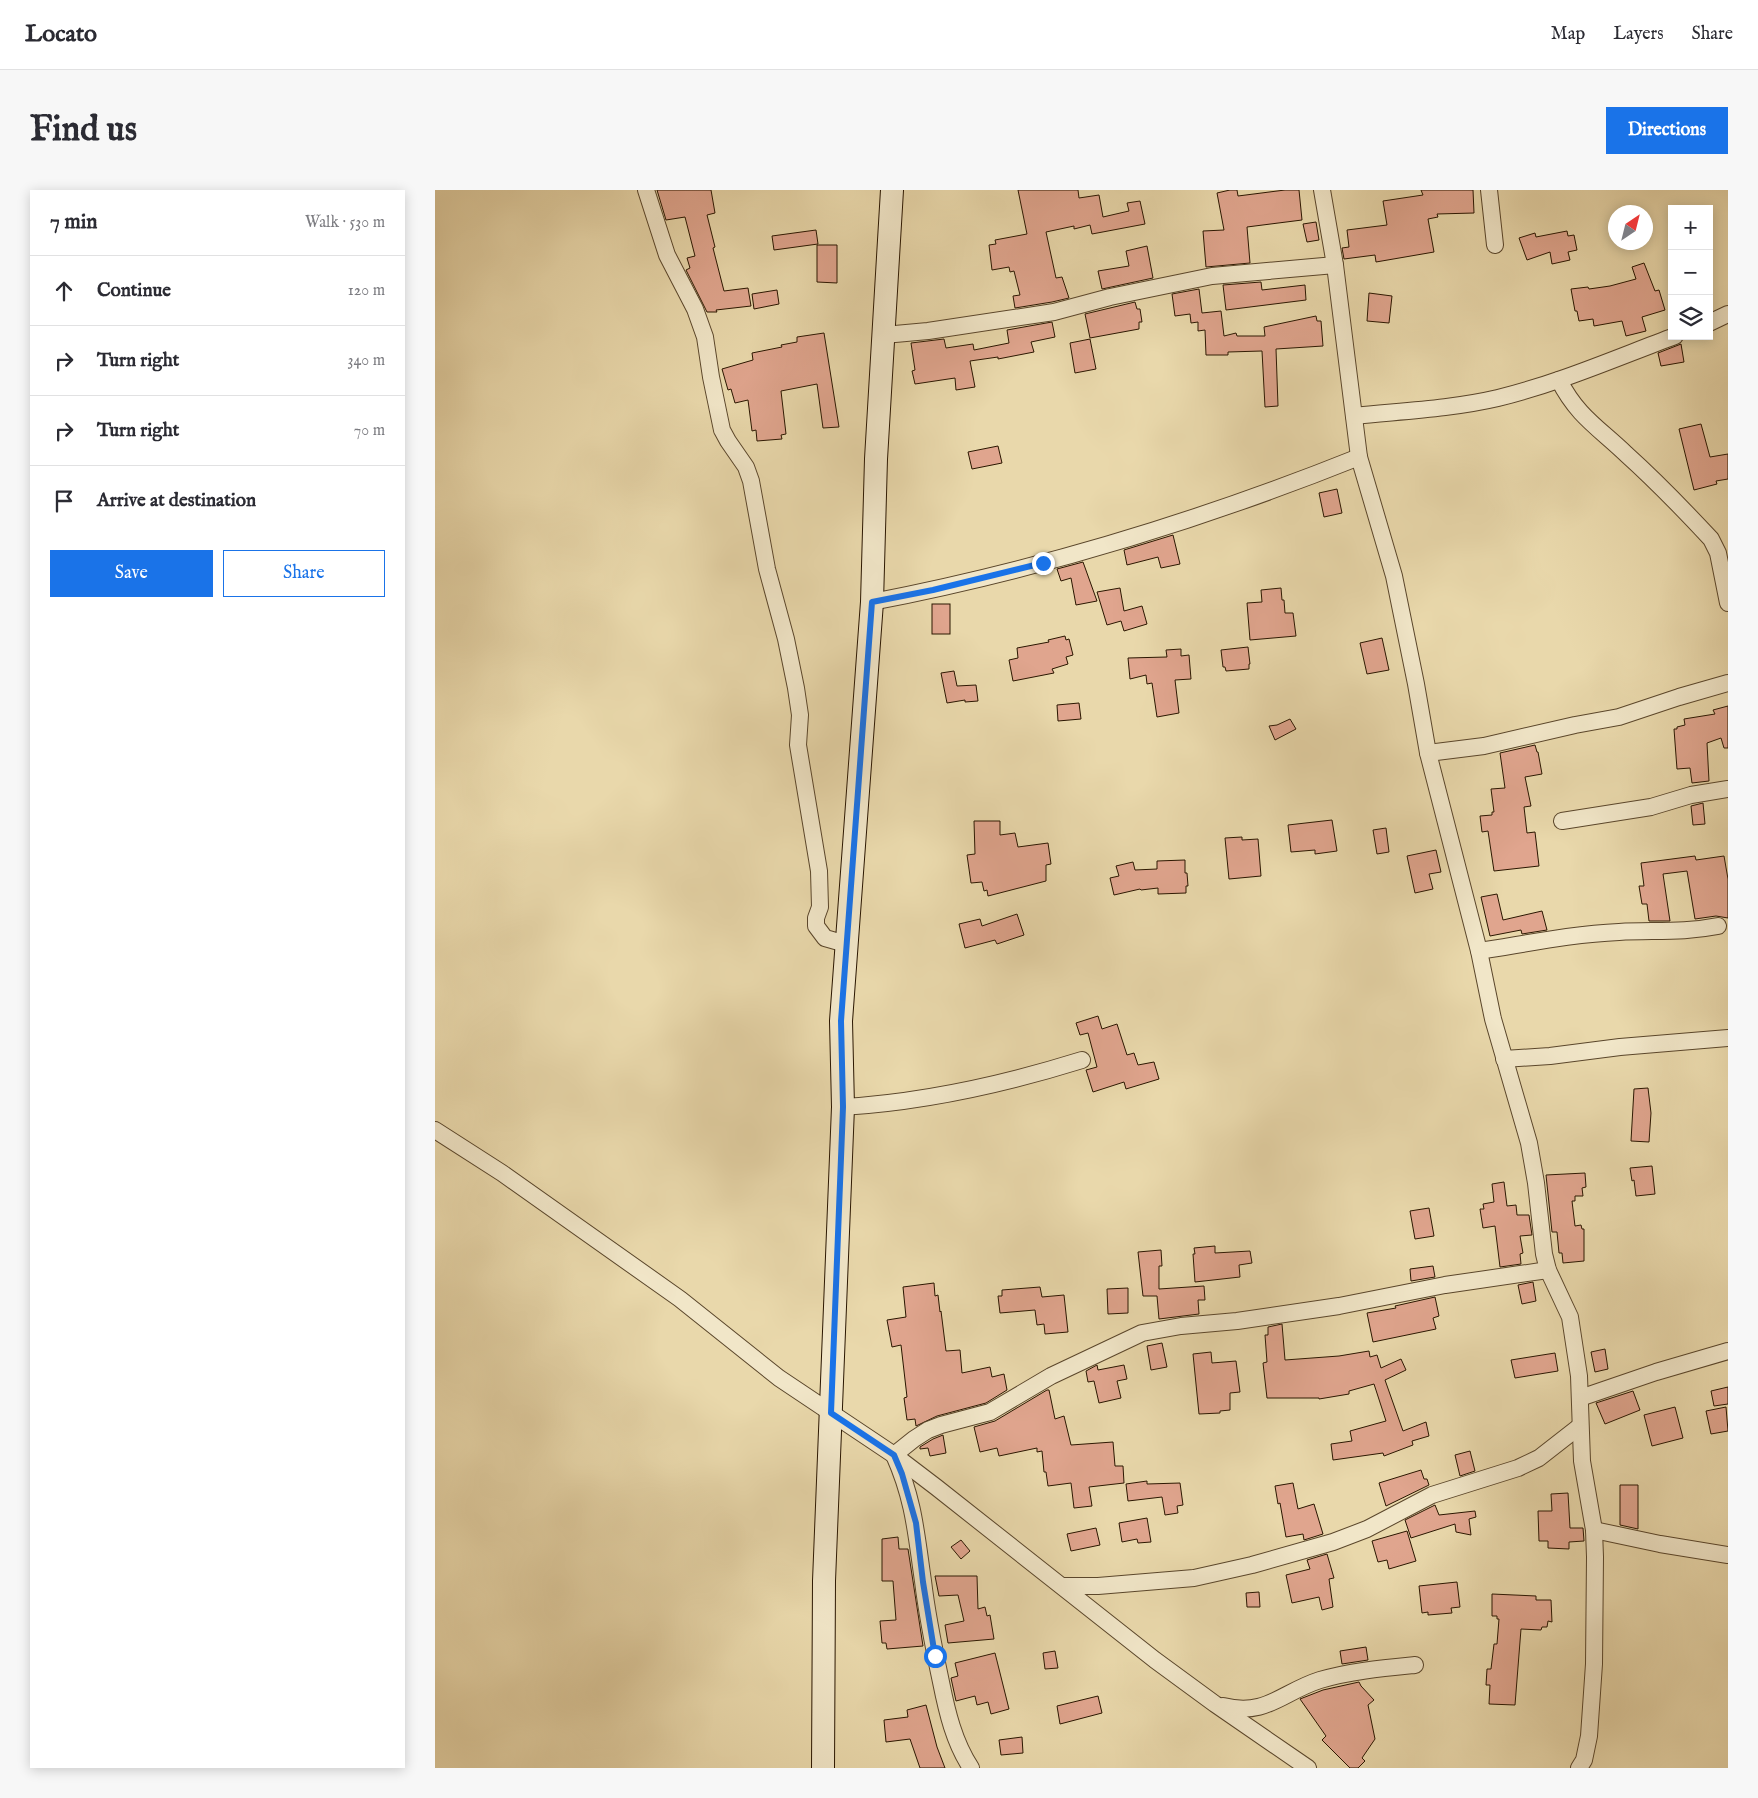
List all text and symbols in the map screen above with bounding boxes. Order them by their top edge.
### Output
text: Locato [25,19,97,50]
text: Map [1551,23,1585,46]
text: Layers [1613,23,1664,46]
text: Share [1692,23,1733,46]
button: Directions [1606,107,1728,154]
text: Find us [30,108,137,153]
north arrow [1608,205,1653,250]
map controls [1668,205,1713,340]
button: + [1668,205,1713,250]
text: 7 min [50,209,97,236]
text: Walk · 530 m [305,213,385,233]
button: − [1668,250,1713,295]
icon: ahead [50,277,78,305]
text: Continue [97,279,171,303]
text: 120 m [348,281,385,301]
button: layers [1668,295,1713,340]
icon: right [50,347,78,375]
text: Turn right [97,349,179,373]
text: 340 m [347,351,385,371]
icon: right [50,417,78,445]
text: Turn right [97,419,179,443]
text: 70 m [354,421,385,441]
icon: arrive [50,487,78,515]
text: Arrive at destination [97,489,256,513]
button: Save [50,550,213,597]
button: Share [223,550,385,597]
route end [1032,552,1055,575]
route start [924,1645,947,1668]

